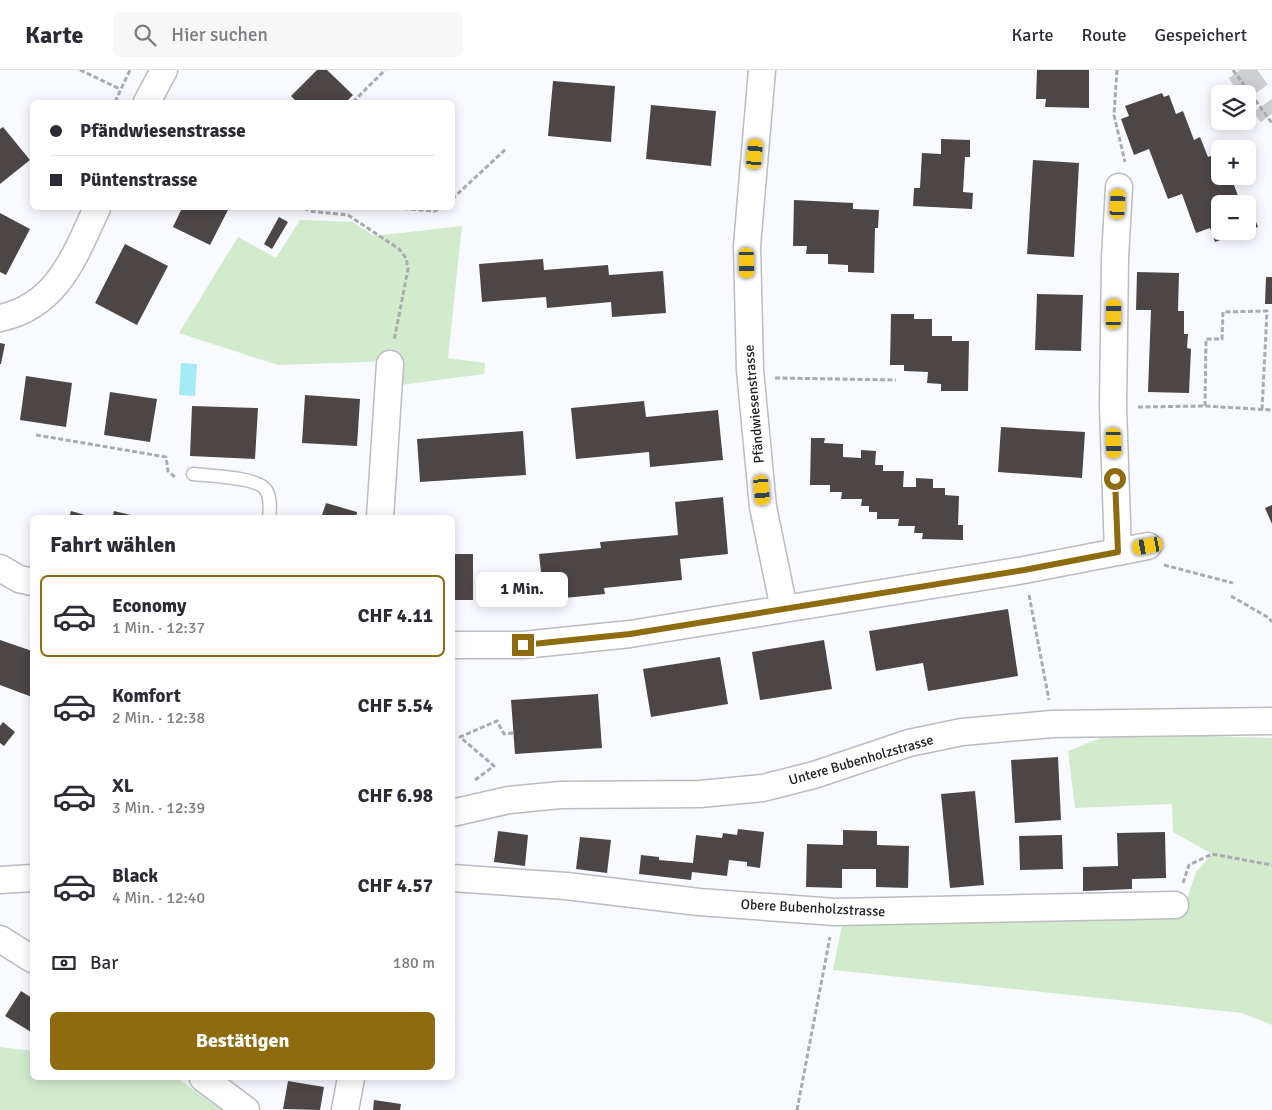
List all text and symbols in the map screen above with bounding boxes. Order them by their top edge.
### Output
search box [113,12,463,57]
text: Karte [25,20,83,50]
icon: search [131,21,159,49]
text: Hier suchen [171,23,268,47]
text: Karte [1012,24,1054,46]
text: Route [1082,24,1127,46]
text: Gespeichert [1155,24,1247,46]
map controls [1211,85,1256,240]
button: layers [1211,85,1256,130]
text: Pfändwiesenstrasse [80,119,246,143]
car [746,138,763,170]
button: + [1211,140,1256,185]
text: Püntenstrasse [80,168,198,192]
car [1109,189,1126,219]
button: − [1211,195,1256,240]
car [739,248,754,278]
car [1106,299,1121,329]
street label: Pfändwiesenstrasse [740,344,768,464]
car [1105,428,1122,458]
route start [1104,468,1126,490]
car [753,474,770,506]
text: Fahrt wählen [50,531,176,558]
car [1131,536,1164,556]
callout: 1 Min. [477,572,569,608]
text: 1 Min. [500,579,544,599]
icon: car [52,594,97,639]
text: Economy [112,594,186,618]
text: CHF 4.11 [358,604,433,628]
text: 1 Min. · 12:37 [112,618,205,638]
route end [512,634,534,656]
icon: car [52,684,97,729]
text: Komfort [112,684,181,708]
text: CHF 5.54 [358,694,433,718]
text: 2 Min. · 12:38 [112,708,205,728]
street label: Untere Bubenholzstrasse [787,731,935,789]
icon: car [52,774,97,819]
text: XL [112,774,134,798]
text: CHF 6.98 [358,784,433,808]
text: 3 Min. · 12:39 [112,798,205,818]
icon: car [52,864,97,909]
text: Black [112,864,158,888]
text: CHF 4.57 [358,874,433,898]
text: 4 Min. · 12:40 [112,888,205,908]
street label: Obere Bubenholzstrasse [740,896,886,920]
icon: cash [50,949,78,977]
text: Bar [90,951,118,975]
text: 180 m [393,953,435,973]
button: Bestätigen [50,1012,435,1070]

